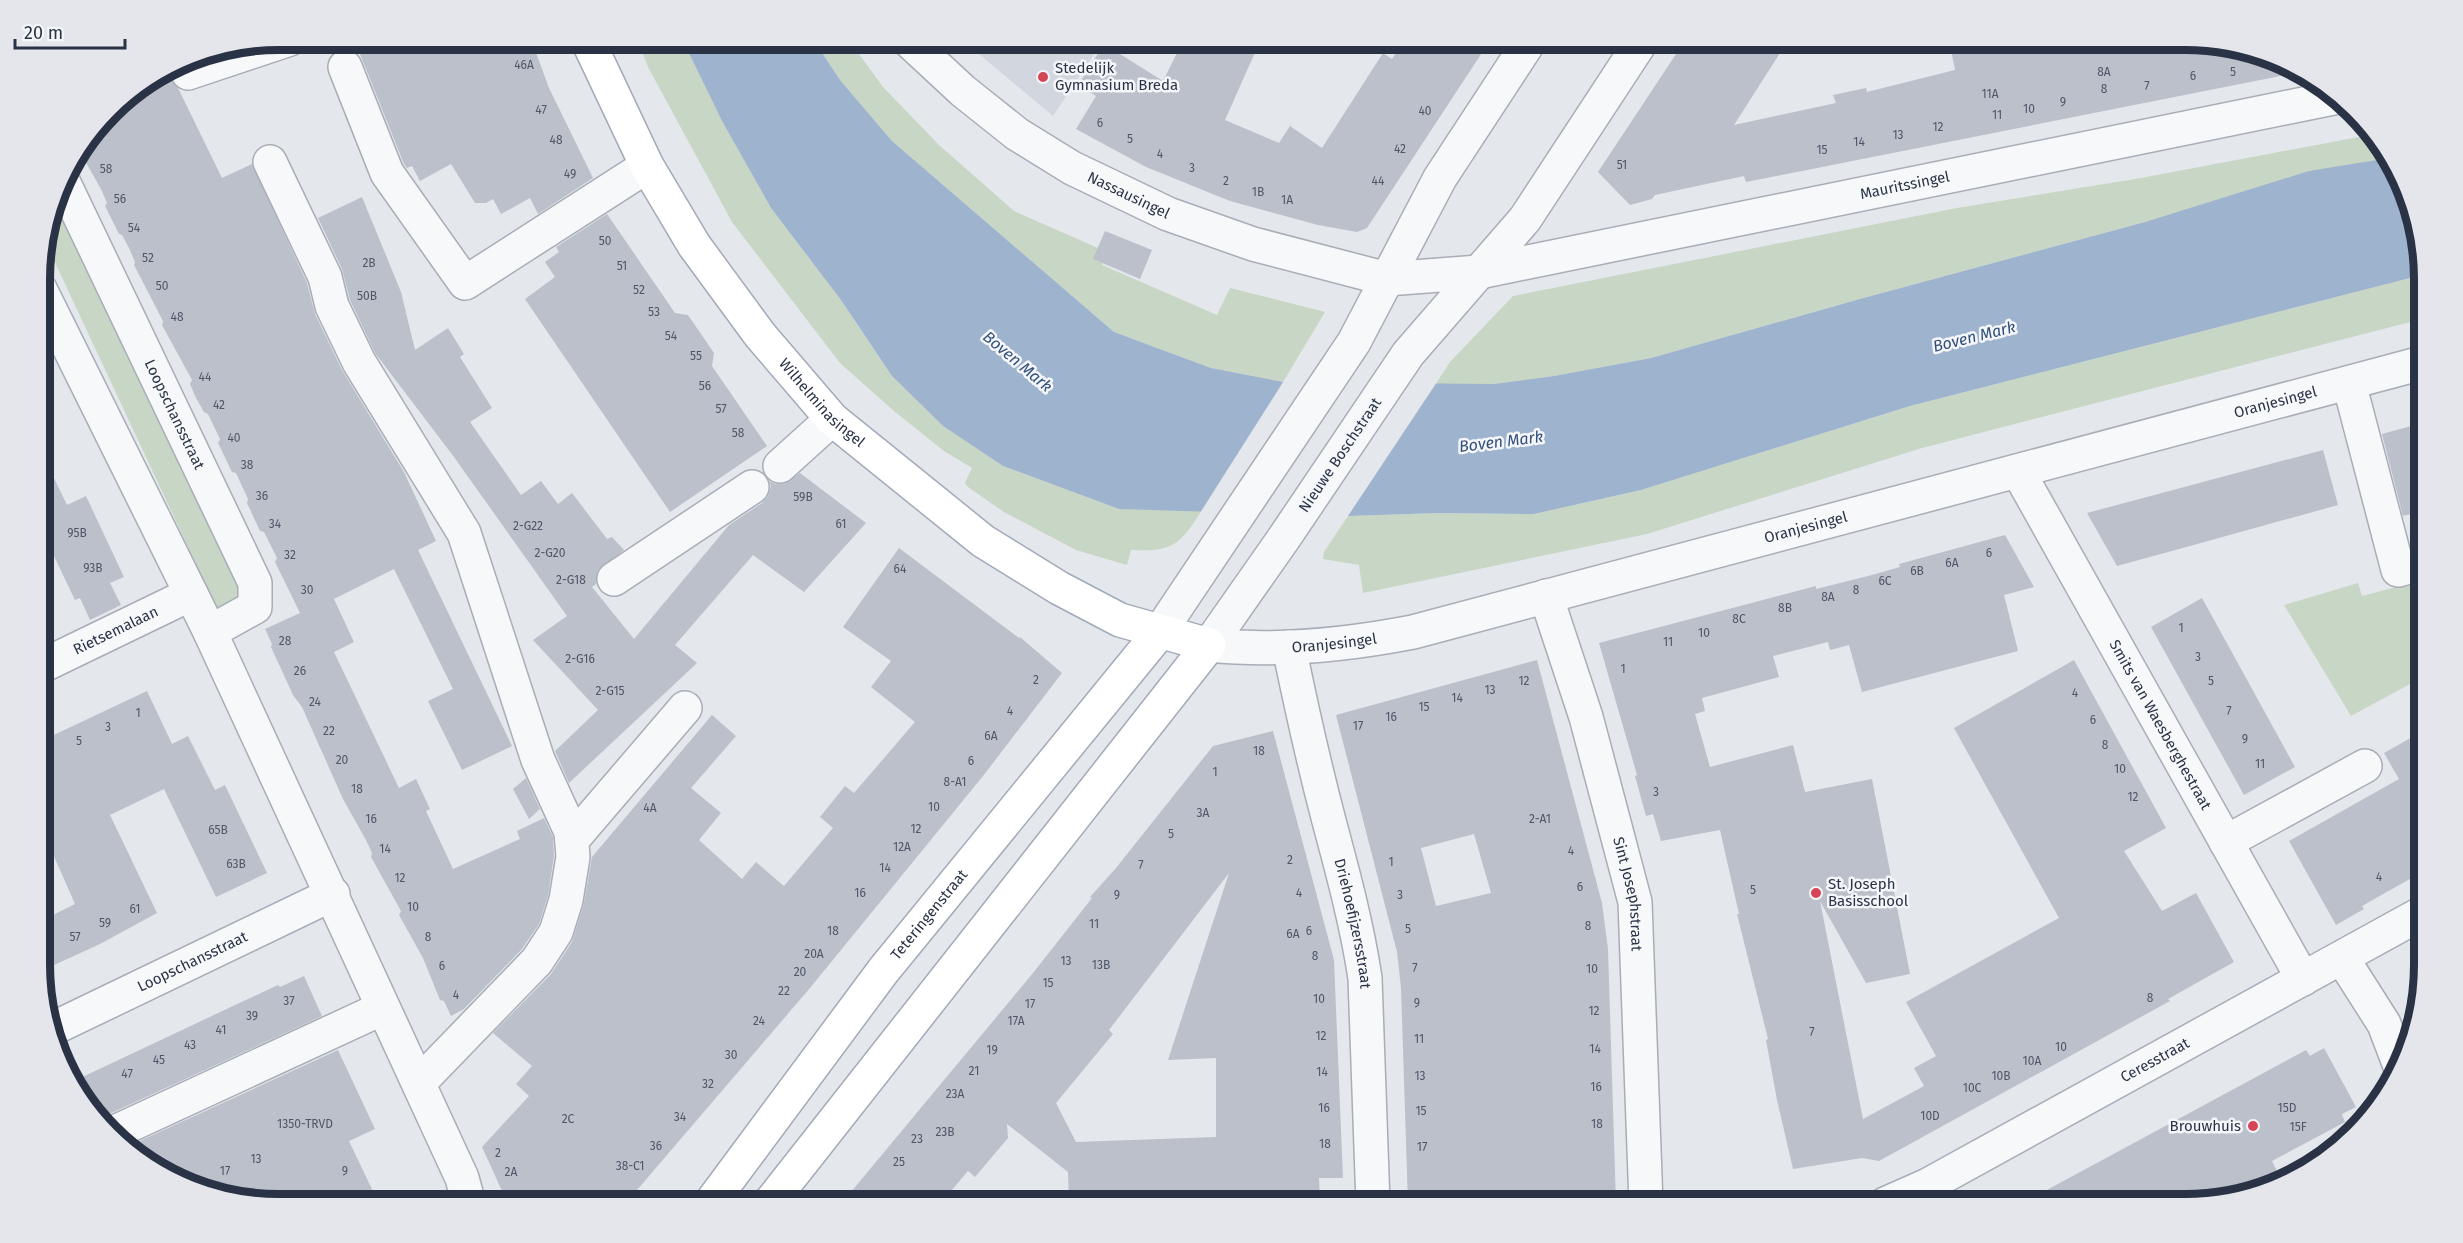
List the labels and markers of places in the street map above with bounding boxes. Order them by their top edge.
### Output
place label: Stedelijk Gymnasium Breda [1055,59,1178,94]
marker: Stedelijk Gymnasium Breda [1036,70,1050,84]
place label: St. Joseph Basisschool [1828,875,1909,910]
marker: St. Joseph Basisschool [1809,886,1823,900]
place label: Brouwhuis [2170,1117,2241,1135]
marker: Brouwhuis [2246,1119,2260,1133]

